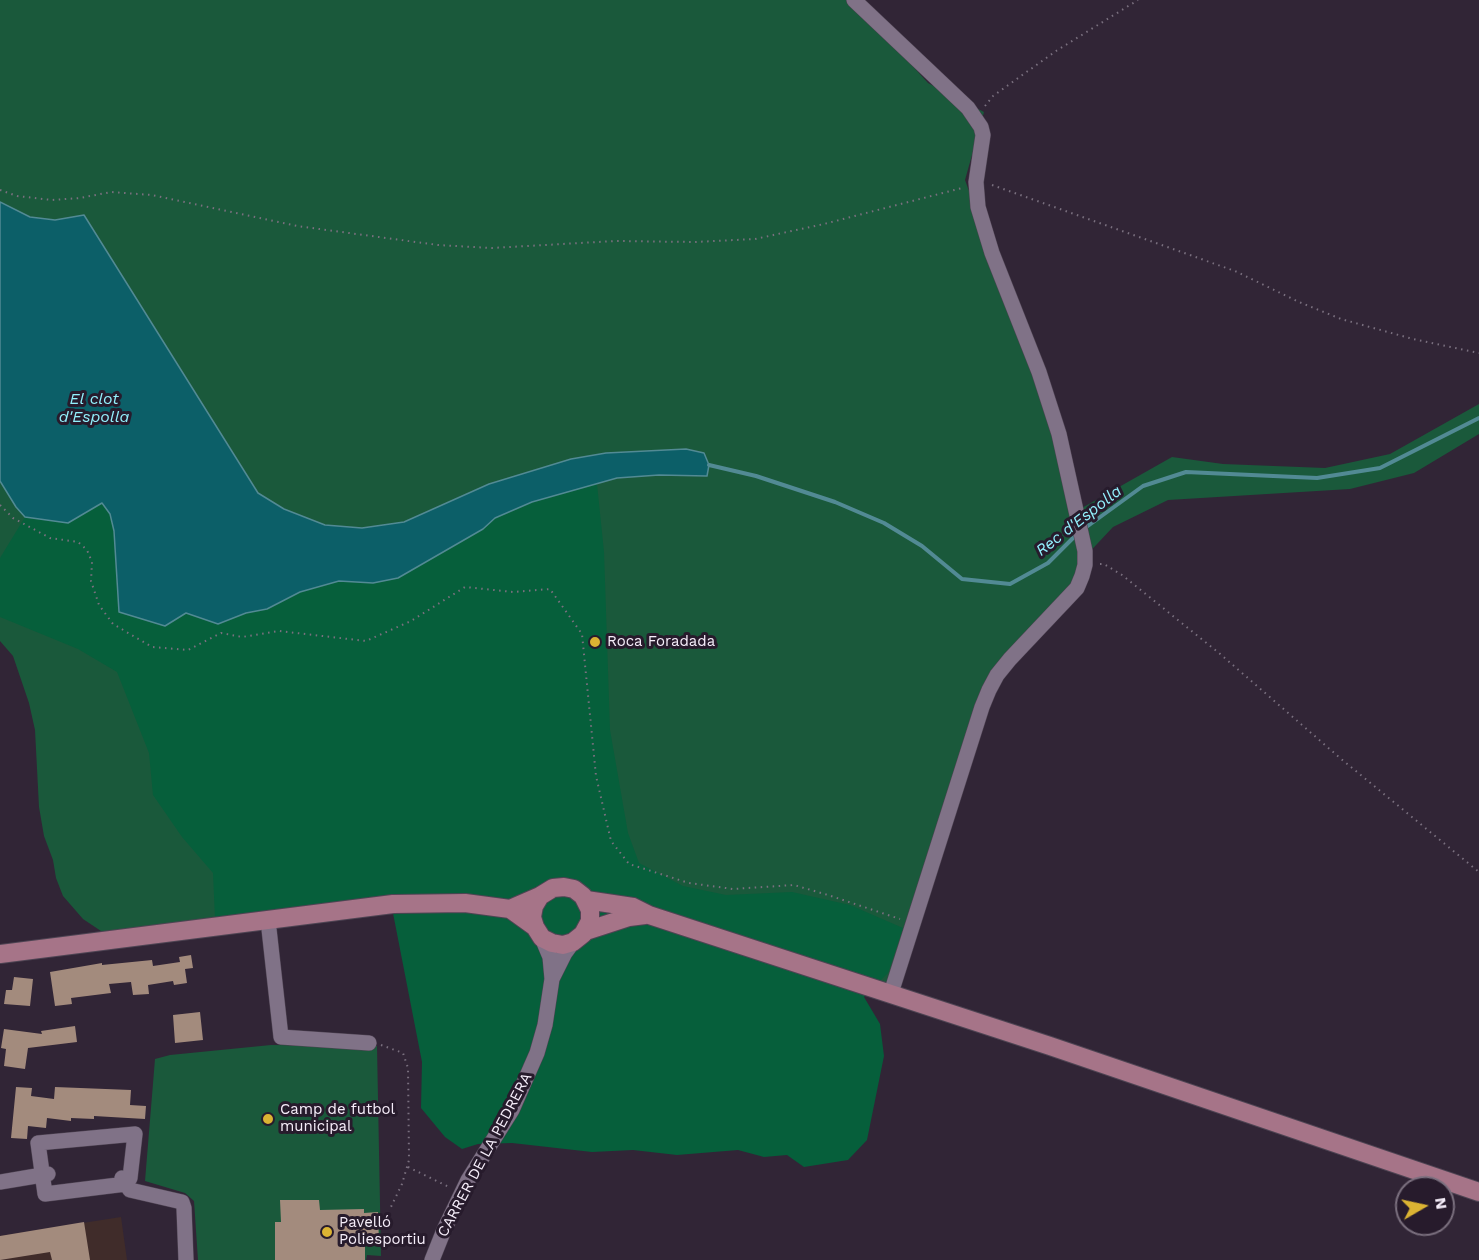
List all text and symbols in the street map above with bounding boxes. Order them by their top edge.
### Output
water label: El clot d'Espolla [59,389,129,427]
water label: Rec d'Espolla [1032,482,1126,560]
place label: Roca Foradada [607,633,715,651]
marker: Roca Foradada [588,635,602,649]
street label: CARRER DE LA PEDRERA [434,1070,536,1240]
place label: Camp de futbol municipal [280,1101,395,1136]
marker: Camp de futbol municipal [261,1112,275,1126]
north arrow [1395,1176,1455,1236]
text: N [1431,1196,1452,1211]
place label: Pavelló Poliesportiu [339,1214,426,1249]
marker: Pavelló Poliesportiu [320,1225,334,1239]

